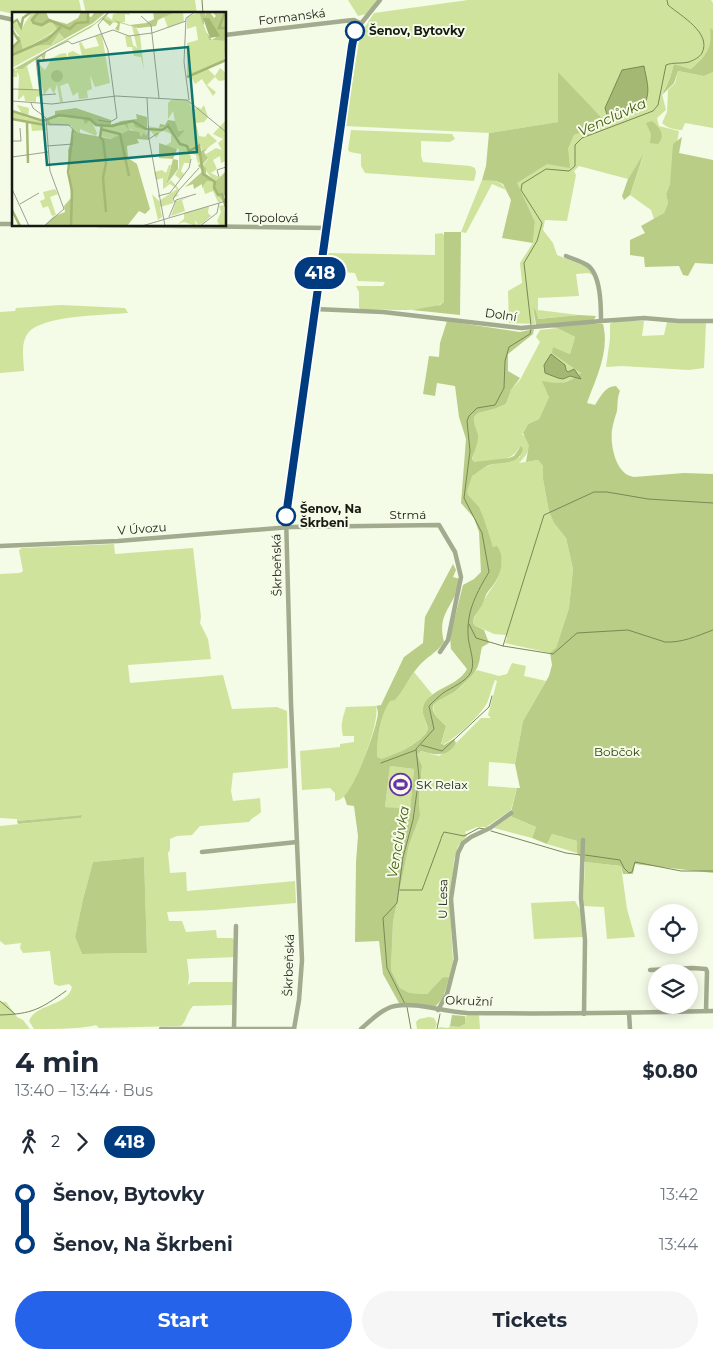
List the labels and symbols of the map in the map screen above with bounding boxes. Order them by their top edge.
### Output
street label: Formanská [258,5,326,28]
inset map [12,12,226,226]
marker: Šenov, Bytovky [345,21,365,41]
place label: Šenov, Bytovky [369,23,465,38]
water label: Venclůvka [575,94,649,140]
street label: Topolová [245,210,299,225]
line badge: 418 [291,257,349,289]
street label: Dolní [484,305,519,324]
place label: Šenov, Na Škrbeni [300,501,362,530]
marker: Šenov, Na Škrbeni [276,506,296,526]
street label: Strmá [390,507,426,522]
street label: V Úvozu [117,519,167,538]
street label: Škrbeňská [268,534,285,596]
park label: Bobčok [594,744,641,759]
sports icon: SK Relax [388,773,412,797]
place label: SK Relax [416,777,468,792]
water label: Venclůvka [383,804,413,880]
street label: U Lesa [435,879,450,919]
street label: Škrbeňská [280,933,297,997]
street label: Okružní [445,992,494,1009]

